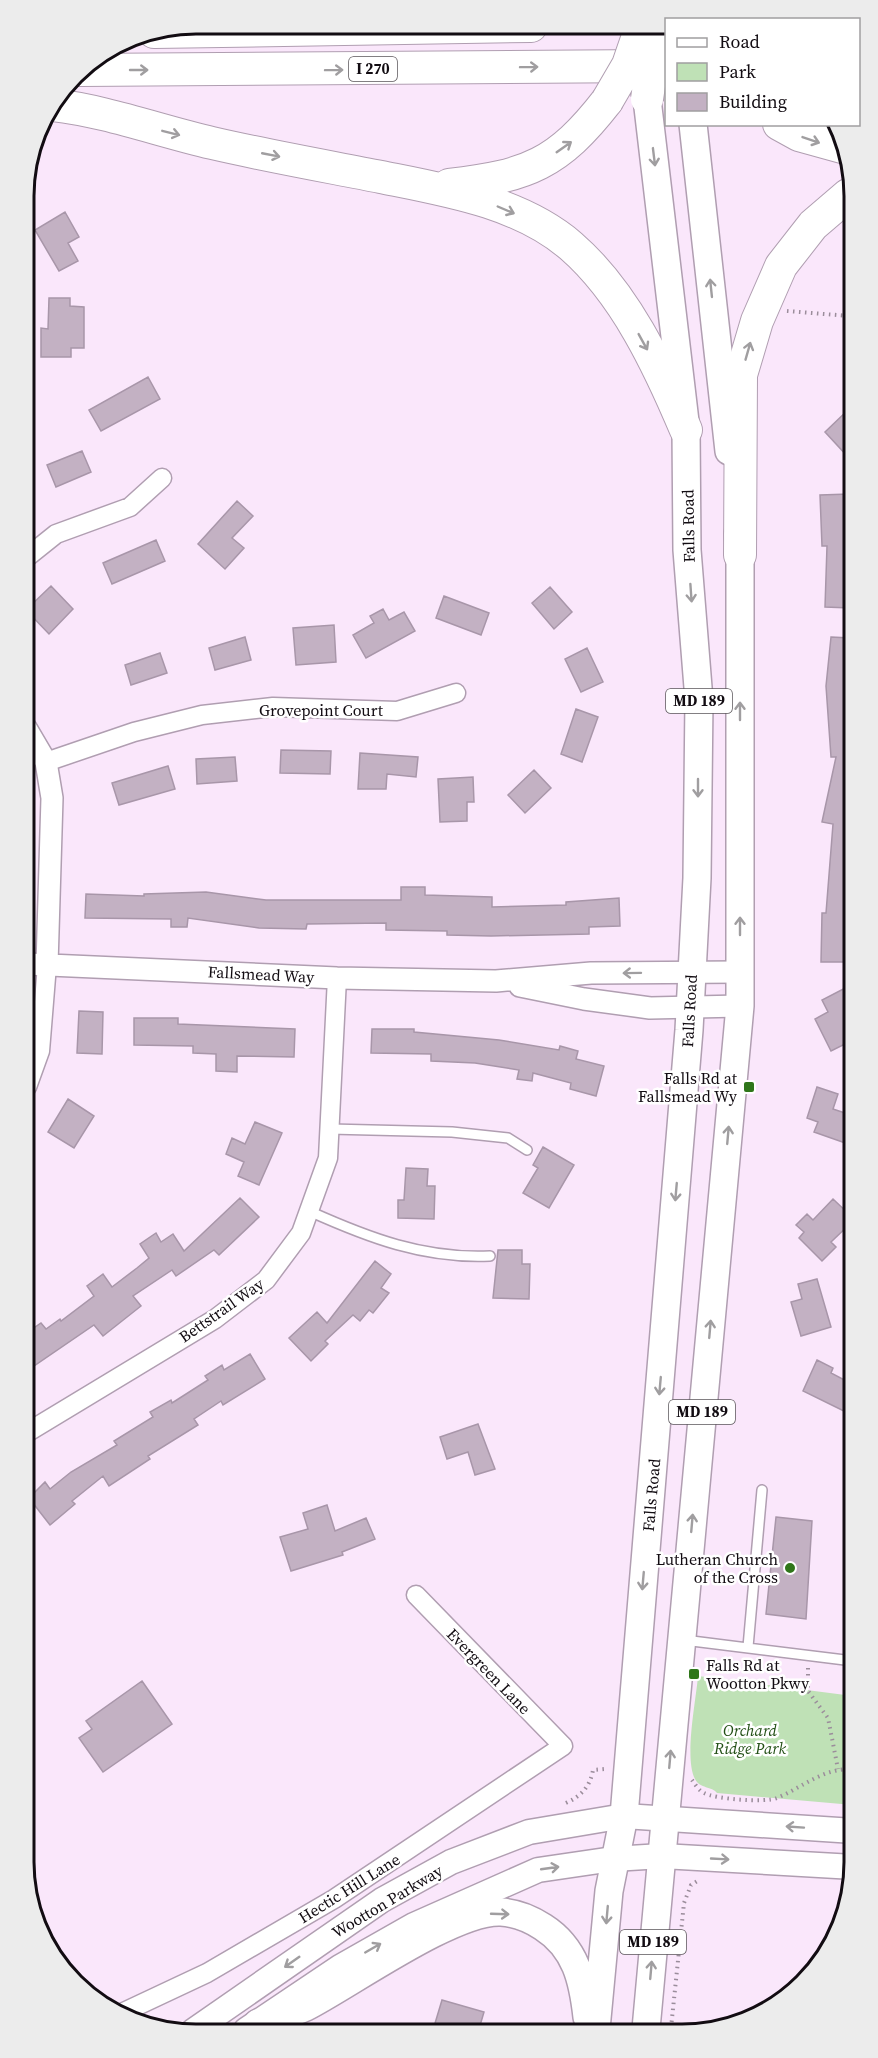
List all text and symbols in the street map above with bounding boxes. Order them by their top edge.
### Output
legend [665,18,860,126]
text: Road [719,29,760,54]
road number: I 270 [349,57,397,81]
text: Park [719,59,756,84]
one-way arrow [518,61,538,73]
one-way arrow [128,64,148,76]
one-way arrow [323,64,343,75]
text: Building [719,89,787,114]
one-way arrow [162,127,181,139]
one-way arrow [801,135,820,146]
one-way arrow [556,141,572,153]
one-way arrow [648,147,659,167]
one-way arrow [261,150,280,161]
one-way arrow [496,205,515,216]
one-way arrow [705,279,716,299]
one-way arrow [637,333,649,350]
one-way arrow [743,342,754,361]
street label: Falls Road [676,489,700,563]
one-way arrow [685,583,696,603]
road number: MD 189 [666,689,732,713]
street label: Grovepoint Court [259,699,384,721]
one-way arrow [734,701,746,721]
one-way arrow [692,778,704,798]
one-way arrow [734,917,746,937]
street label: Fallsmead Way [207,960,316,988]
one-way arrow [623,967,643,979]
street label: Falls Road [676,974,702,1048]
place label: Falls Rd at Fallsmead Wy [638,1067,738,1107]
marker: Falls Rd at Fallsmead Wy [742,1080,756,1094]
one-way arrow [723,1125,734,1145]
one-way arrow [670,1181,681,1201]
street label: Bettstrail Way [174,1272,268,1347]
one-way arrow [705,1319,716,1339]
one-way arrow [654,1376,665,1396]
road number: MD 189 [669,1400,735,1424]
street label: Falls Road [637,1458,665,1532]
one-way arrow [687,1514,698,1534]
place label: Lutheran Church of the Cross [656,1548,778,1588]
marker: Lutheran Church of the Cross [783,1561,797,1575]
one-way arrow [638,1570,649,1590]
street label: Evergreen Lane [442,1623,536,1719]
place label: Falls Rd at Wootton Pkwy [706,1654,810,1694]
marker: Falls Rd at Wootton Pkwy [687,1667,701,1681]
park label: Orchard Ridge Park [713,1719,786,1759]
one-way arrow [665,1750,676,1770]
one-way arrow [786,1821,806,1832]
street label: Hectic Hill Lane [294,1848,404,1928]
one-way arrow [710,1853,730,1864]
street label: Wootton Parkway [328,1859,447,1943]
one-way arrow [540,1862,559,1873]
one-way arrow [601,1904,612,1924]
one-way arrow [490,1908,510,1919]
road number: MD 189 [620,1930,686,1954]
one-way arrow [364,1942,381,1954]
one-way arrow [284,1956,301,1968]
one-way arrow [646,1961,657,1981]

